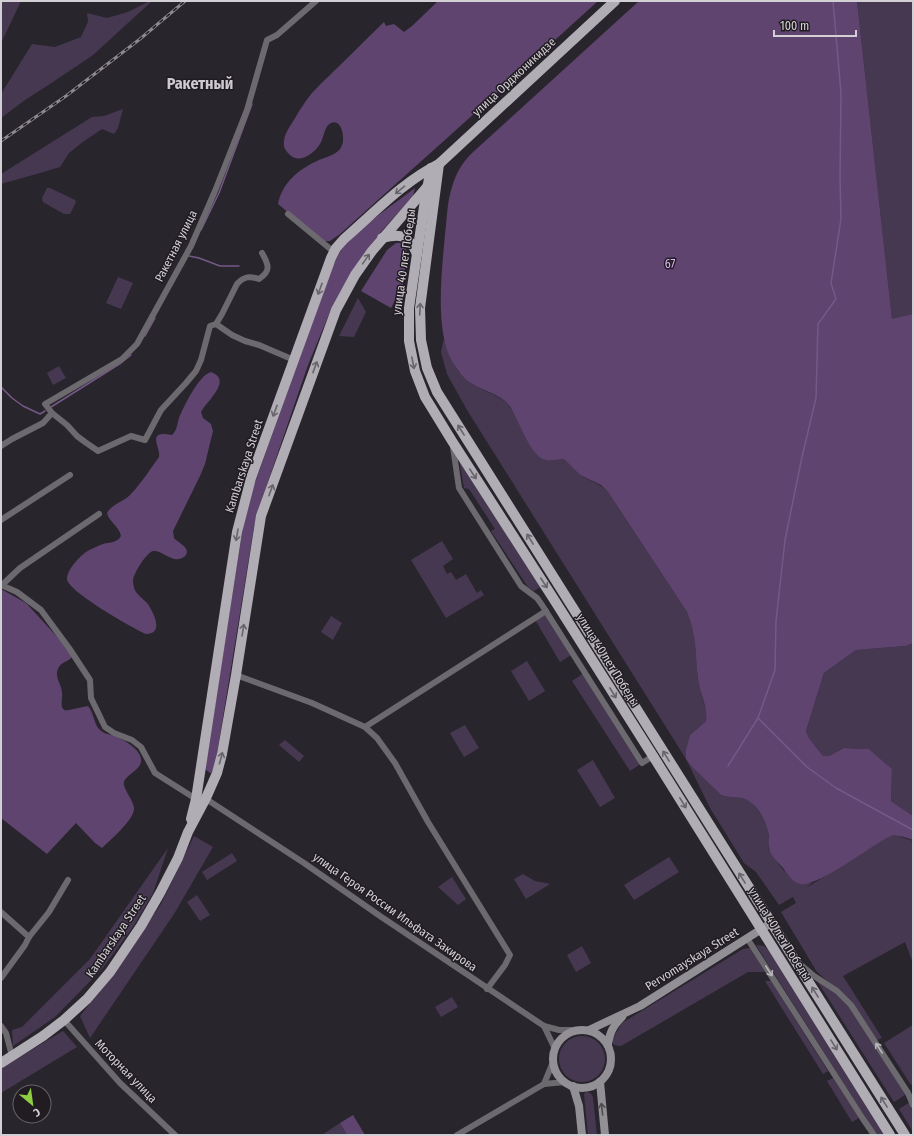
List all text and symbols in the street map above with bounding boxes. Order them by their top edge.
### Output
scale bar [774,12,856,38]
text: 100 m [780,19,809,33]
street label: улица Орджоникидзе [469,35,559,119]
district label: Ракетный [167,74,233,93]
one-way arrow [394,186,405,195]
street label: Ракетная улица [152,208,200,284]
street label: улица 40 лет Победы [390,208,418,316]
one-way arrow [362,254,370,265]
park label: 67 [665,257,675,271]
one-way arrow [315,283,323,295]
one-way arrow [417,303,424,316]
one-way arrow [409,357,417,370]
one-way arrow [312,362,320,374]
one-way arrow [271,405,278,418]
street label: Kambarskaya Street [222,418,266,514]
one-way arrow [457,424,466,435]
one-way arrow [470,468,478,480]
one-way arrow [268,483,275,496]
one-way arrow [232,528,240,541]
one-way arrow [526,533,534,545]
one-way arrow [540,577,548,588]
street label: улица 40 лет Победы [574,611,642,709]
one-way arrow [239,624,247,637]
one-way arrow [609,687,617,698]
one-way arrow [662,751,670,762]
one-way arrow [218,752,225,765]
one-way arrow [679,797,687,809]
street label: улица Героя России Ильфата Закирова [310,850,480,974]
one-way arrow [738,872,746,884]
street label: улица 40 лет Победы [746,885,814,983]
street label: Kambarskaya Street [83,892,149,980]
street label: Pervomayskaya Street [643,925,741,993]
one-way arrow [765,965,773,977]
one-way arrow [810,986,818,998]
street label: Моторная улица [92,1036,160,1106]
one-way arrow [831,1039,839,1051]
one-way arrow [875,1043,883,1054]
north arrow [12,1084,52,1124]
one-way arrow [880,1097,888,1108]
one-way arrow [598,1103,606,1116]
text: С [31,1105,42,1120]

